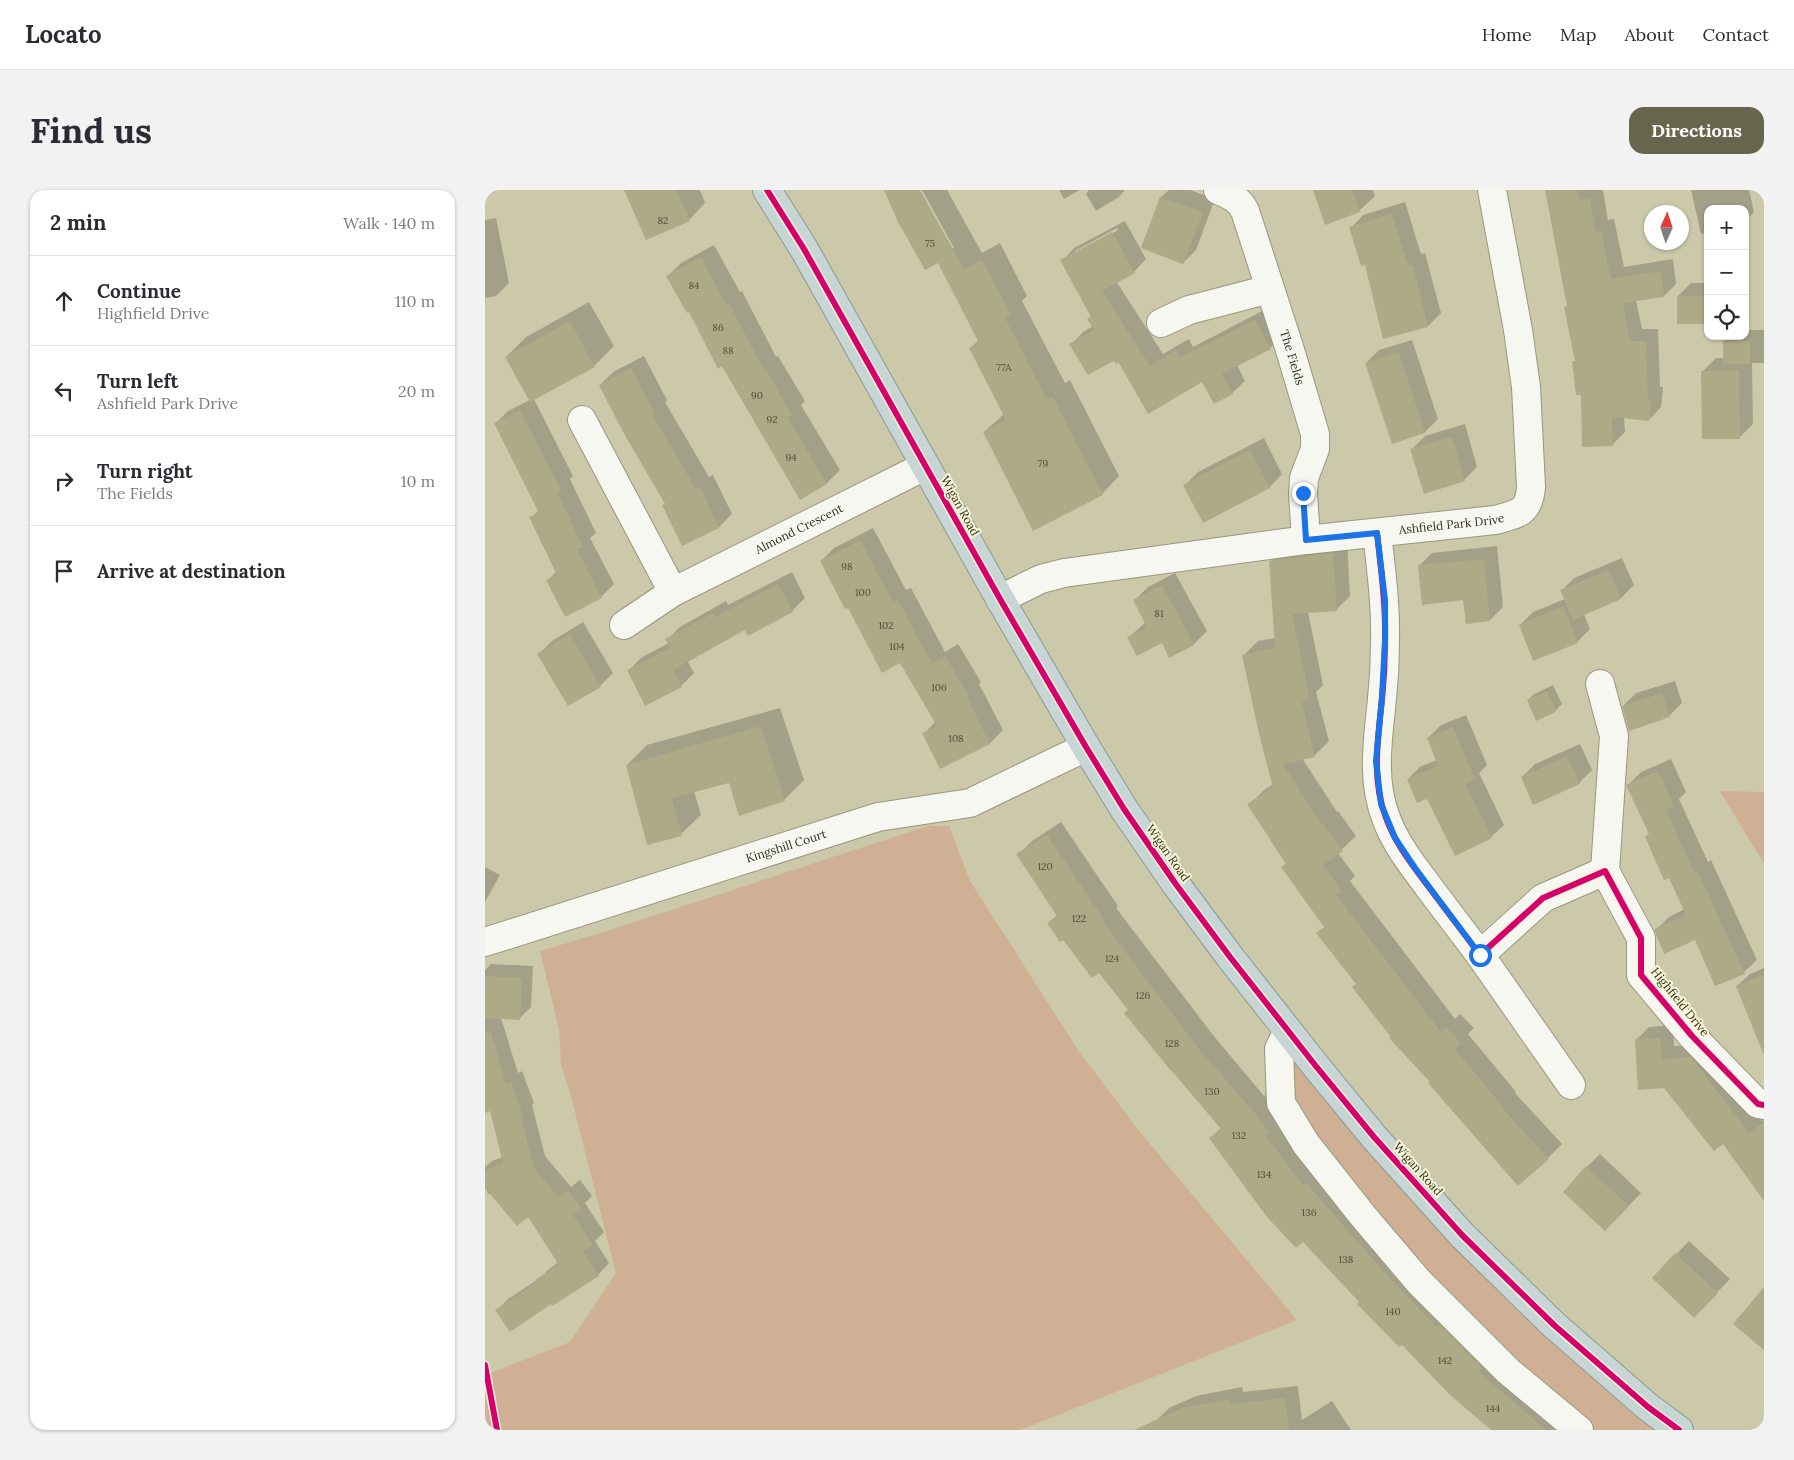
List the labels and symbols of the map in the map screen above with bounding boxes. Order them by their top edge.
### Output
north arrow [1644,205,1689,250]
house number: 82 [658,214,669,227]
house number: 75 [925,237,935,250]
house number: 84 [688,279,700,292]
house number: 86 [712,321,724,334]
street label: The Fields [1277,328,1308,387]
house number: 88 [722,344,734,357]
house number: 77A [996,361,1012,374]
house number: 90 [751,389,763,402]
house number: 92 [766,413,778,426]
house number: 94 [785,451,797,464]
house number: 79 [1038,457,1048,470]
street label: Wigan Road [938,473,983,538]
route end [1292,482,1315,505]
street label: Almond Crescent [751,500,846,557]
street label: Ashfield Park Drive [1397,510,1506,537]
house number: 98 [841,560,853,573]
house number: 100 [855,586,871,599]
house number: 81 [1154,607,1164,620]
house number: 102 [878,619,894,632]
house number: 104 [889,640,905,653]
house number: 106 [931,681,947,694]
house number: 108 [948,732,964,745]
street label: Wigan Road [1143,821,1194,884]
street label: Kingshill Court [744,826,829,866]
house number: 120 [1037,860,1053,873]
house number: 122 [1072,912,1086,925]
route start [1469,944,1492,967]
house number: 124 [1105,952,1120,965]
street label: Highfield Drive [1648,964,1713,1040]
house number: 126 [1136,989,1151,1002]
house number: 128 [1165,1037,1180,1050]
house number: 130 [1204,1085,1220,1098]
house number: 132 [1232,1129,1246,1142]
street label: Wigan Road [1391,1139,1446,1198]
house number: 134 [1257,1168,1272,1181]
house number: 136 [1302,1206,1317,1219]
house number: 138 [1339,1253,1354,1266]
house number: 140 [1385,1305,1401,1318]
house number: 142 [1438,1354,1452,1367]
house number: 144 [1486,1402,1501,1415]

